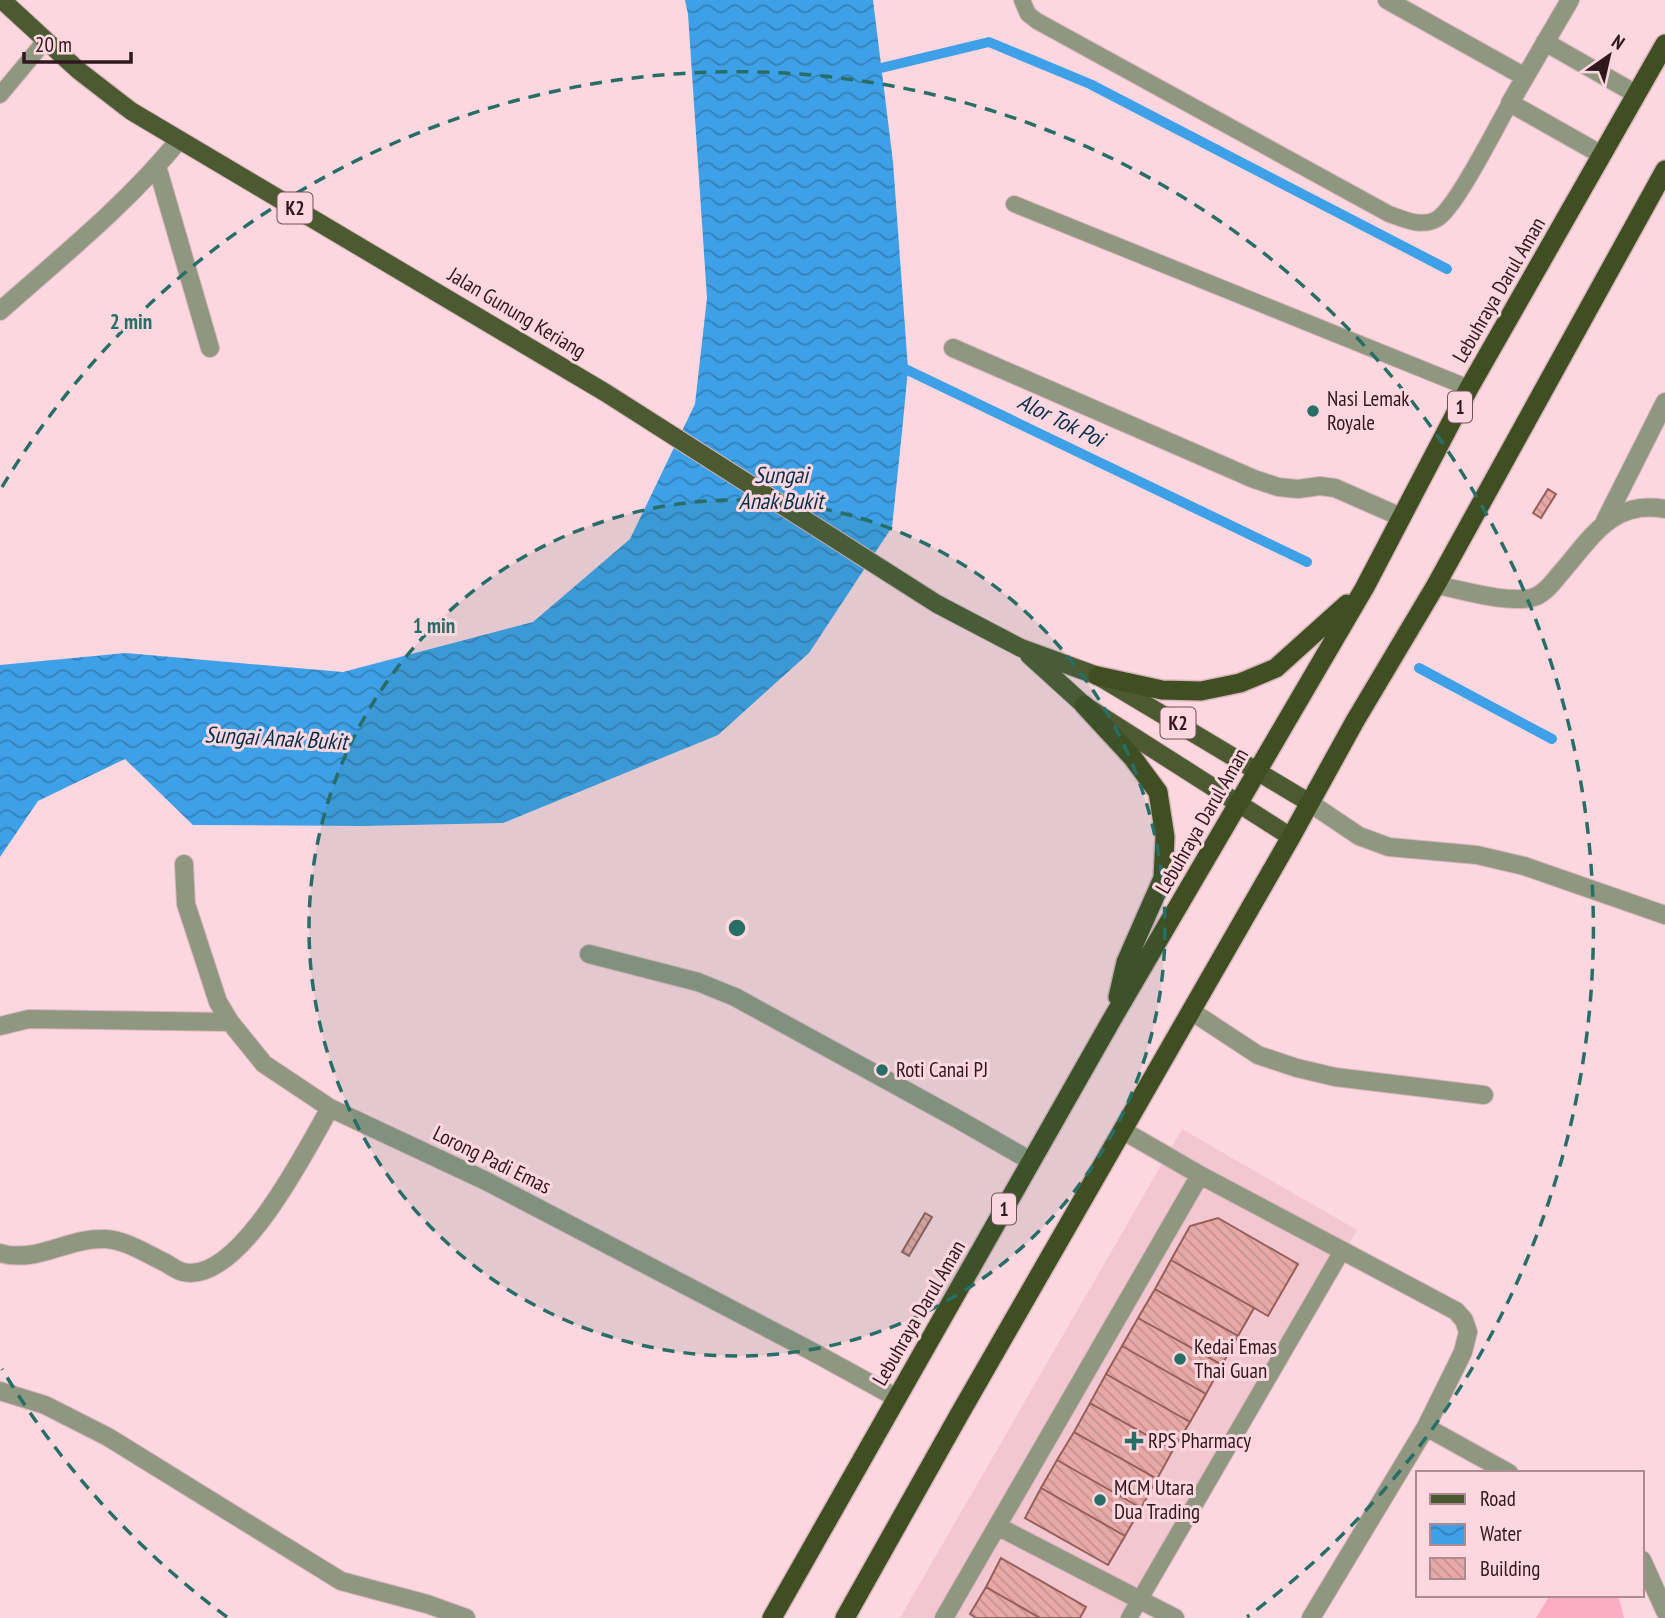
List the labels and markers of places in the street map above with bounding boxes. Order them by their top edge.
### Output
place label: Nasi Lemak Royale [1327,385,1410,436]
marker: Nasi Lemak Royale [1305,403,1321,419]
centre of rings [725,916,749,940]
place label: Roti Canai PJ [896,1056,988,1083]
marker: Roti Canai PJ [874,1062,890,1078]
place label: Kedai Emas Thai Guan [1194,1333,1277,1384]
marker: Kedai Emas Thai Guan [1172,1351,1188,1367]
place label: RPS Pharmacy [1148,1427,1251,1454]
marker: RPS Pharmacy [1126,1433,1142,1449]
place label: MCM Utara Dua Trading [1114,1474,1200,1525]
marker: MCM Utara Dua Trading [1092,1492,1108,1508]

